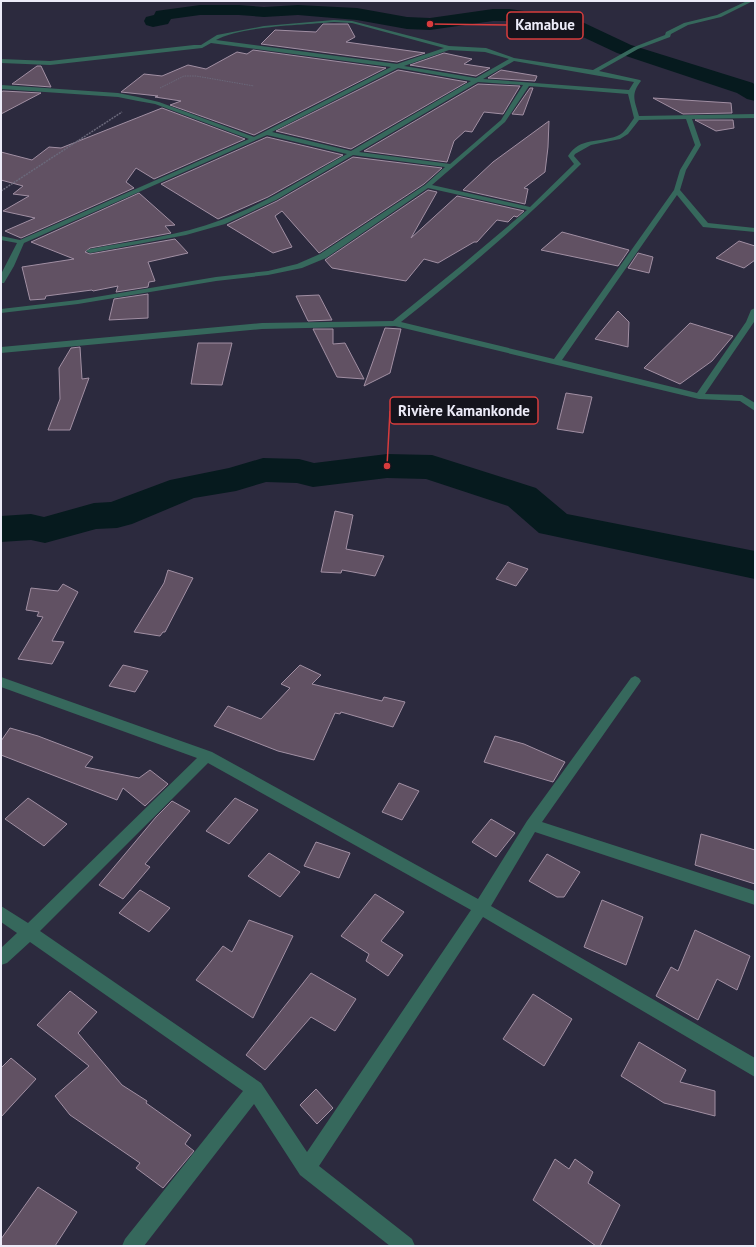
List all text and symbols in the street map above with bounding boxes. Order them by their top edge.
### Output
callout: Kamabue [507,12,583,39]
text: Kamabue [515,15,575,34]
callout: Rivière Kamankonde [390,397,538,424]
text: Rivière Kamankonde [398,401,530,420]

